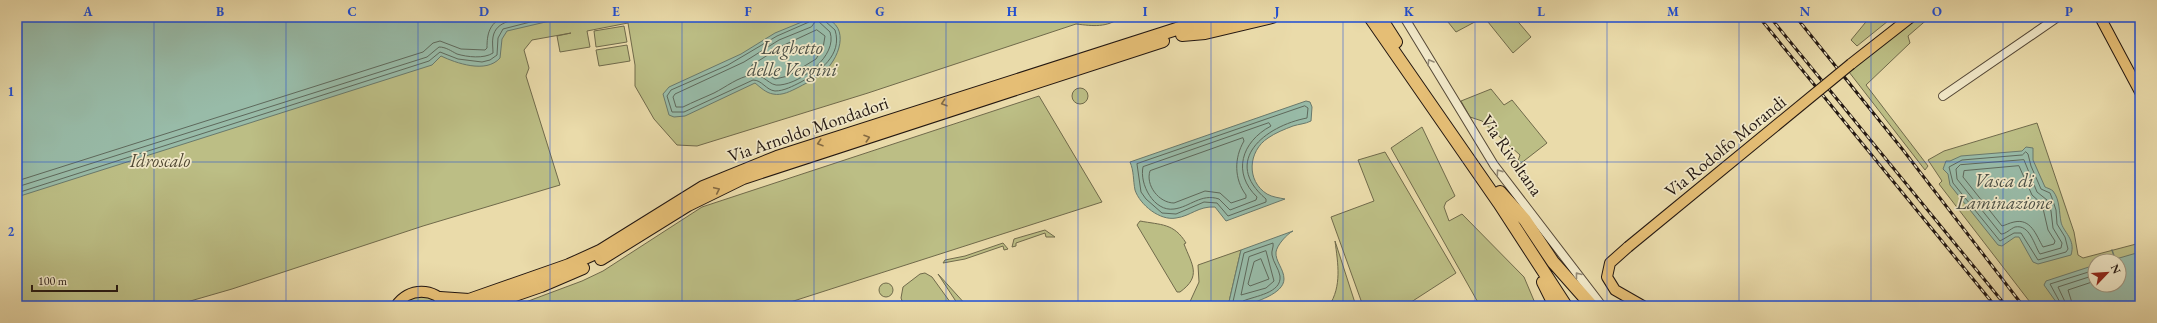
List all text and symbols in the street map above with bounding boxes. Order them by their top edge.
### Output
text: A [82,3,93,20]
text: B [216,3,224,20]
text: C [347,3,357,20]
text: D [479,3,489,20]
text: E [612,3,620,20]
text: F [744,3,752,20]
text: G [875,3,885,20]
text: H [1007,3,1018,20]
text: I [1143,3,1148,20]
text: J [1273,3,1280,20]
text: K [1404,3,1415,20]
text: L [1537,3,1545,20]
text: M [1667,3,1679,20]
text: N [1800,3,1811,20]
text: O [1932,3,1942,20]
text: P [2065,3,2073,20]
water label: Laghetto delle Vergini [747,35,838,82]
one-way arrow [1428,59,1435,66]
text: 1 [8,83,15,100]
street label: Via Rodolfo Morandi [1660,90,1791,202]
street label: Via Arnoldo Mondadori [725,91,892,167]
one-way arrow [941,98,948,107]
street label: Via Rivoltana [1476,110,1549,201]
one-way arrow [863,134,870,143]
one-way arrow [817,138,824,147]
park label: Idroscalo [129,149,190,172]
water label: Vasca di Laminazione [1955,168,2052,215]
one-way arrow [1497,169,1504,176]
one-way arrow [713,187,721,195]
text: 2 [8,223,15,240]
north arrow [2087,253,2127,293]
text: N [2108,262,2124,276]
scale bar [32,267,117,293]
text: 100 m [38,273,68,289]
one-way arrow [1576,273,1583,280]

